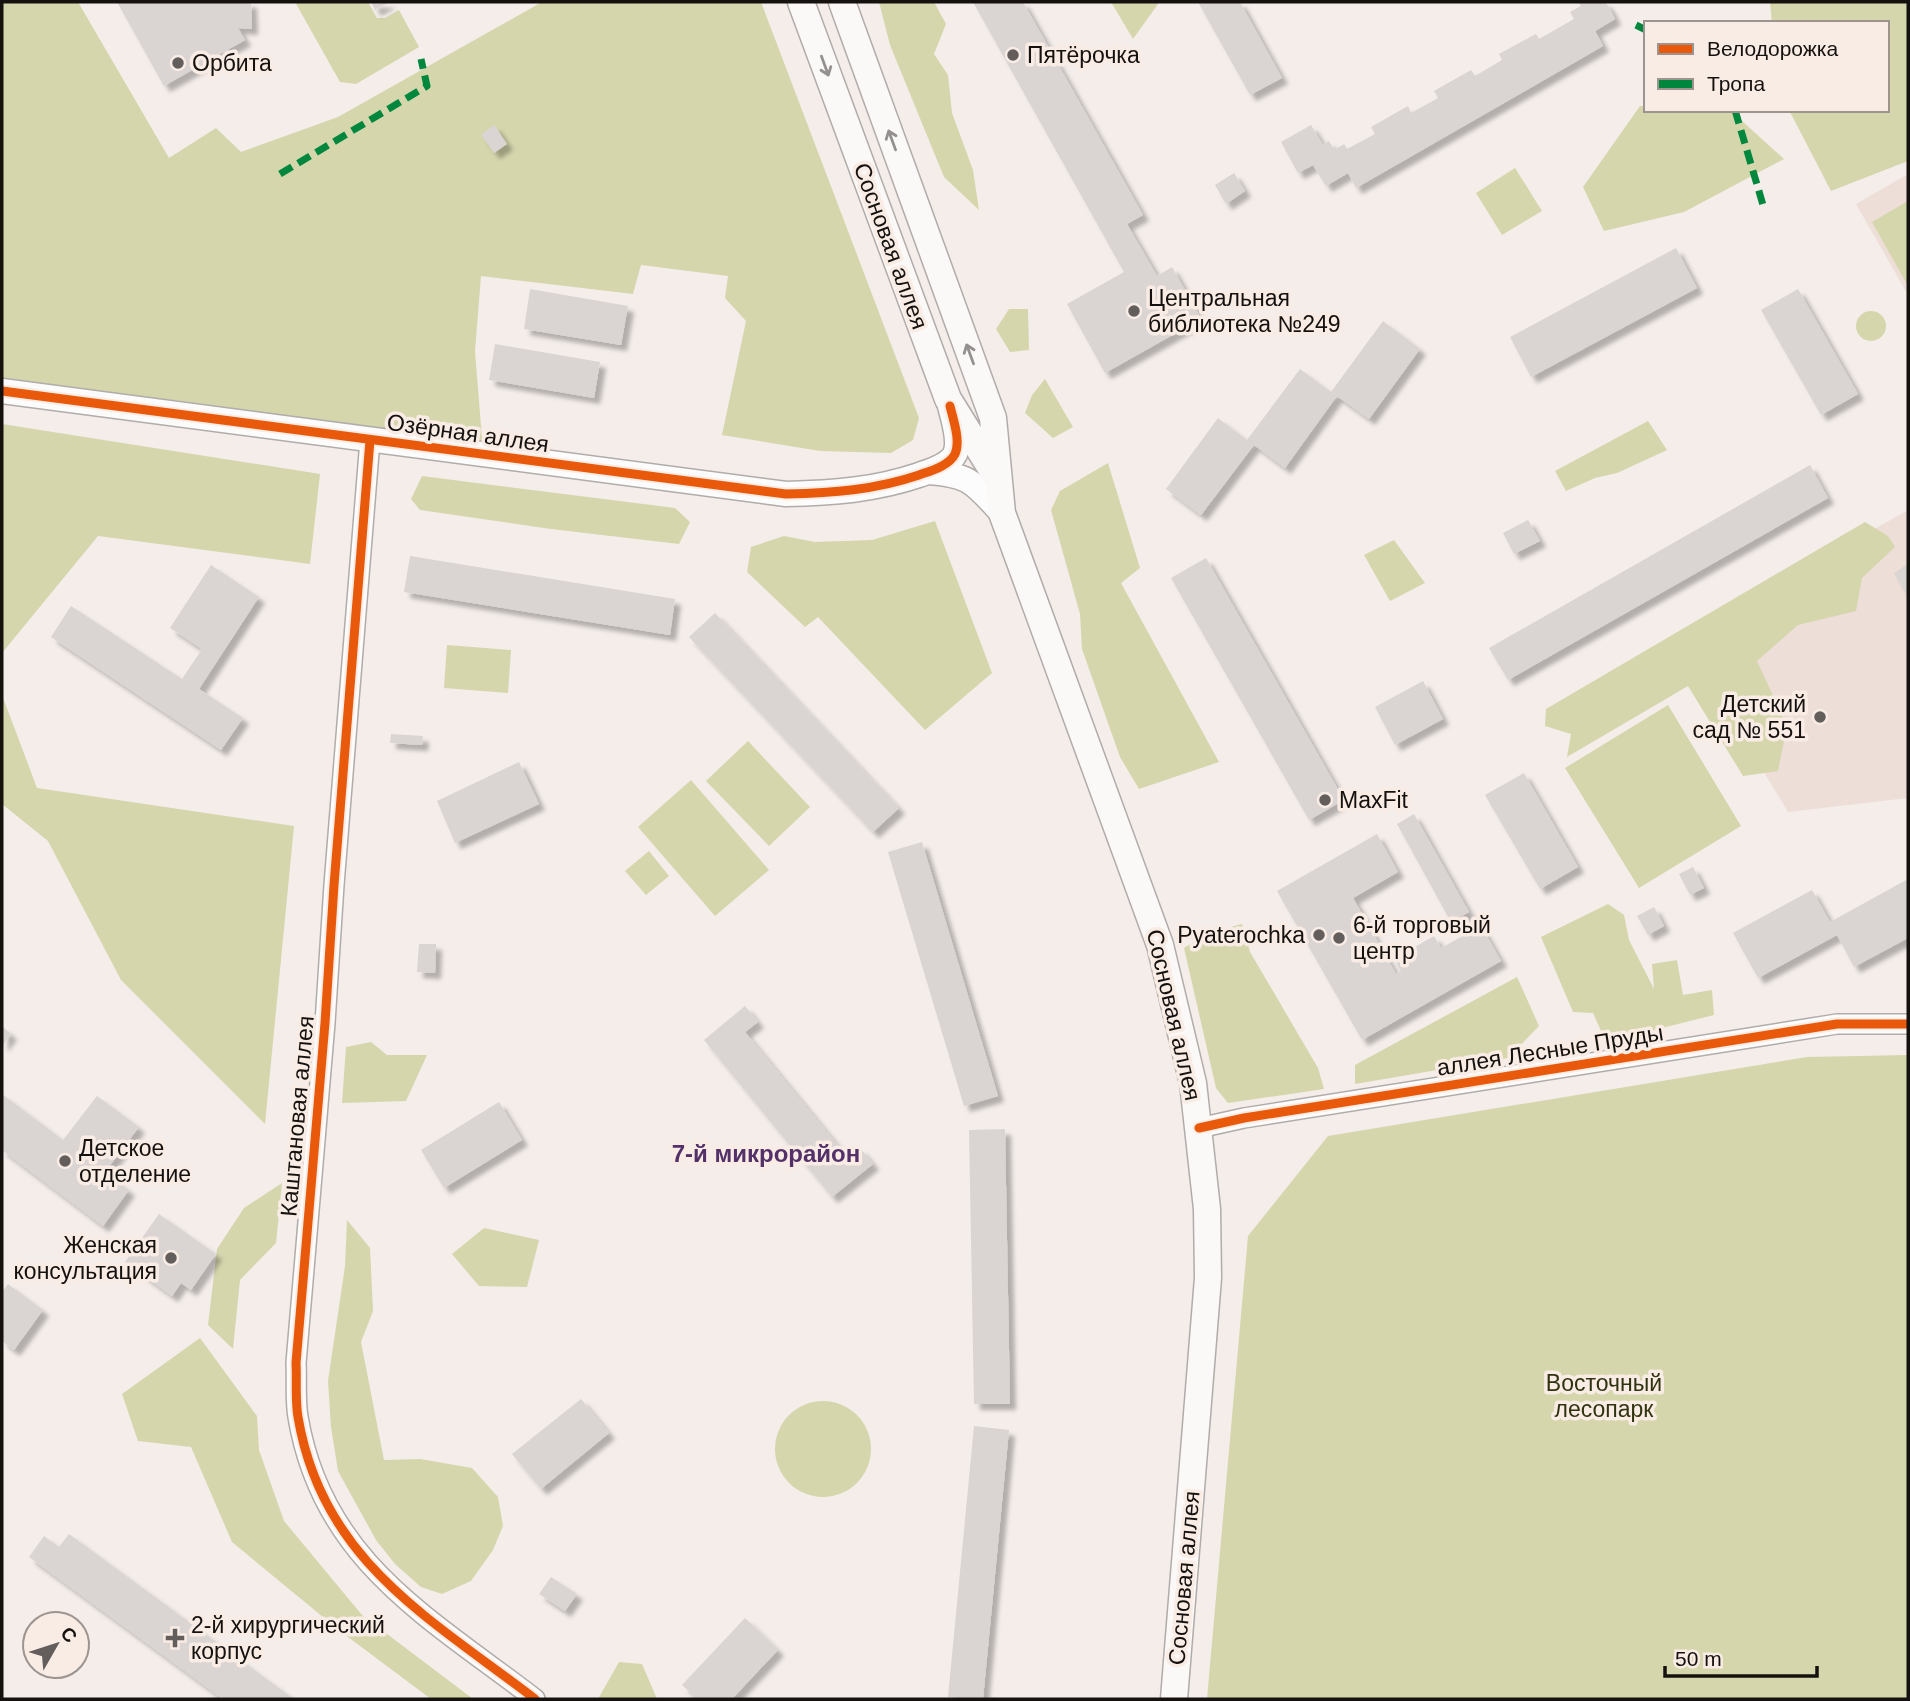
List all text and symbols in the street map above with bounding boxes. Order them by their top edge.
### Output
legend [1644,21,1889,112]
text: Велодорожка [1707,37,1838,60]
place label: Пятёрочка [1027,42,1140,68]
marker: Пятёрочка [1005,47,1021,63]
place label: Орбита [192,50,272,76]
one-way arrow [820,54,832,76]
marker: Орбита [170,55,186,71]
text: Тропа [1707,72,1765,95]
one-way arrow [885,130,897,152]
street label: Сосновая аллея [849,159,933,333]
place label: Центральная библиотека №249 [1148,285,1341,337]
marker: Центральная библиотека №249 [1126,303,1142,319]
one-way arrow [963,344,975,366]
street label: Озёрная аллея [385,409,551,457]
place label: Детский сад № 551 [1692,691,1806,743]
marker: Детский сад № 551 [1812,709,1828,725]
place label: MaxFit [1339,787,1409,813]
marker: MaxFit [1317,792,1333,808]
place label: 6-й торговый центр [1353,912,1491,964]
place label: Pyaterochka [1177,922,1305,948]
street label: Сосновая аллея [1142,927,1206,1103]
marker: Pyaterochka [1311,927,1327,943]
marker: 6-й торговый центр [1331,930,1347,946]
street label: Каштановая аллея [275,1014,319,1218]
street label: аллея Лесные Пруды [1435,1019,1665,1081]
place label: Детское отделение [79,1135,191,1187]
district label: 7-й микрорайон [672,1140,860,1167]
marker: Детское отделение [57,1153,73,1169]
place label: Женская консультация [14,1232,157,1284]
marker: Женская консультация [163,1250,179,1266]
park label: Восточный лесопарк [1546,1370,1662,1422]
street label: Сосновая аллея [1163,1490,1205,1666]
north arrow [21,1610,91,1680]
place label: 2-й хирургический корпус [191,1612,385,1664]
text: С [56,1623,81,1647]
marker: 2-й хирургический корпус [165,1628,185,1648]
scale bar [1665,1634,1817,1678]
text: 50 m [1675,1647,1722,1670]

